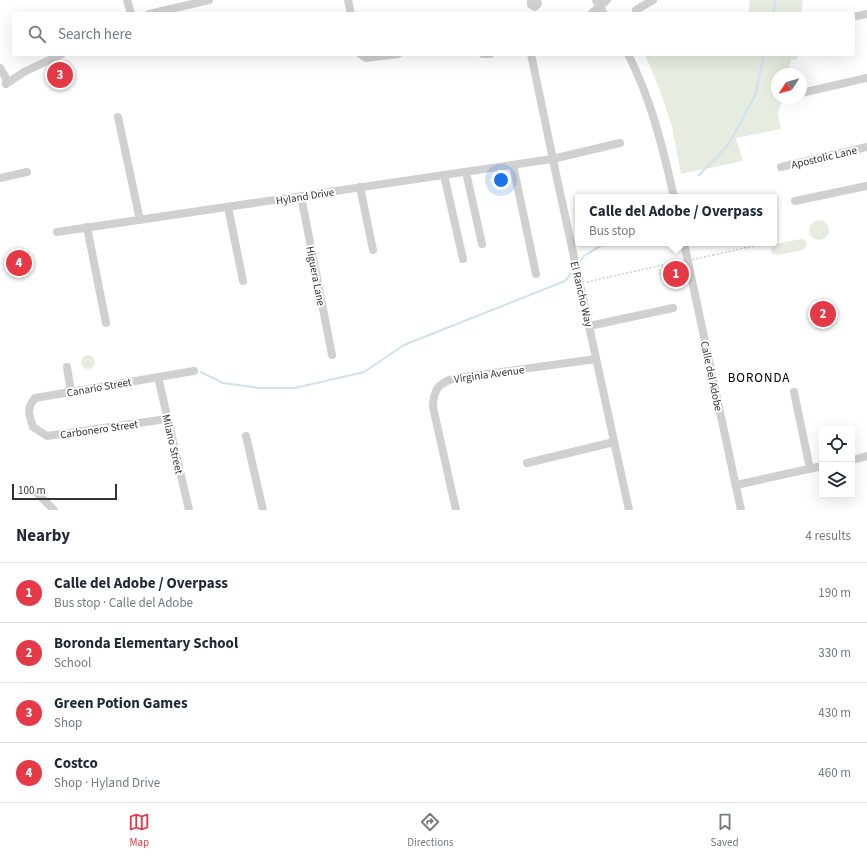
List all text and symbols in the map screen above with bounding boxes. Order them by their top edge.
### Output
search box [12,12,855,56]
icon: search [26,23,48,45]
text: Search here [58,24,132,45]
pin: 3 [47,60,73,90]
north arrow [771,68,807,104]
street label: Apostolic Lane [790,143,859,172]
your location [491,170,511,190]
street label: Hyland Drive [275,184,336,209]
popup [575,194,777,246]
text: Calle del Adobe / Overpass [589,201,763,222]
text: Bus stop [589,222,635,240]
street label: Higuera Lane [302,245,329,308]
pin: 4 [6,248,32,278]
pin: 1 [663,259,689,289]
street label: El Rancho Way [567,260,596,328]
pin: 2 [810,299,836,329]
street label: Calle del Adobe [697,340,726,413]
street label: Virginia Avenue [453,362,526,387]
district label: BORONDA [728,369,790,387]
street label: Canario Street [65,374,133,401]
street label: Milano Street [158,413,187,476]
street label: Carbonero Street [59,417,139,442]
map controls [819,426,855,498]
button: locate [819,426,855,462]
button: layers [819,462,855,498]
scale bar [12,482,117,501]
text: 100 m [18,483,46,498]
text: Nearby [16,524,70,548]
text: 4 results [806,527,851,545]
text: Calle del Adobe / Overpass [54,573,228,594]
text: 1 [26,584,32,602]
text: 190 m [818,584,851,602]
text: Bus stop · Calle del Adobe [54,594,193,612]
text: Boronda Elementary School [54,633,238,654]
text: 2 [26,644,32,662]
text: 330 m [818,644,851,662]
text: School [54,654,91,672]
text: Green Potion Games [54,693,188,714]
text: 3 [26,704,32,722]
text: 430 m [818,704,851,722]
text: Shop [54,714,82,732]
text: Costco [54,753,98,774]
text: 4 [26,764,32,782]
text: 460 m [818,764,851,782]
text: Shop · Hyland Drive [54,774,160,792]
tab: Map [128,811,150,850]
tab: Directions [407,811,454,850]
tab: Saved [711,811,739,850]

